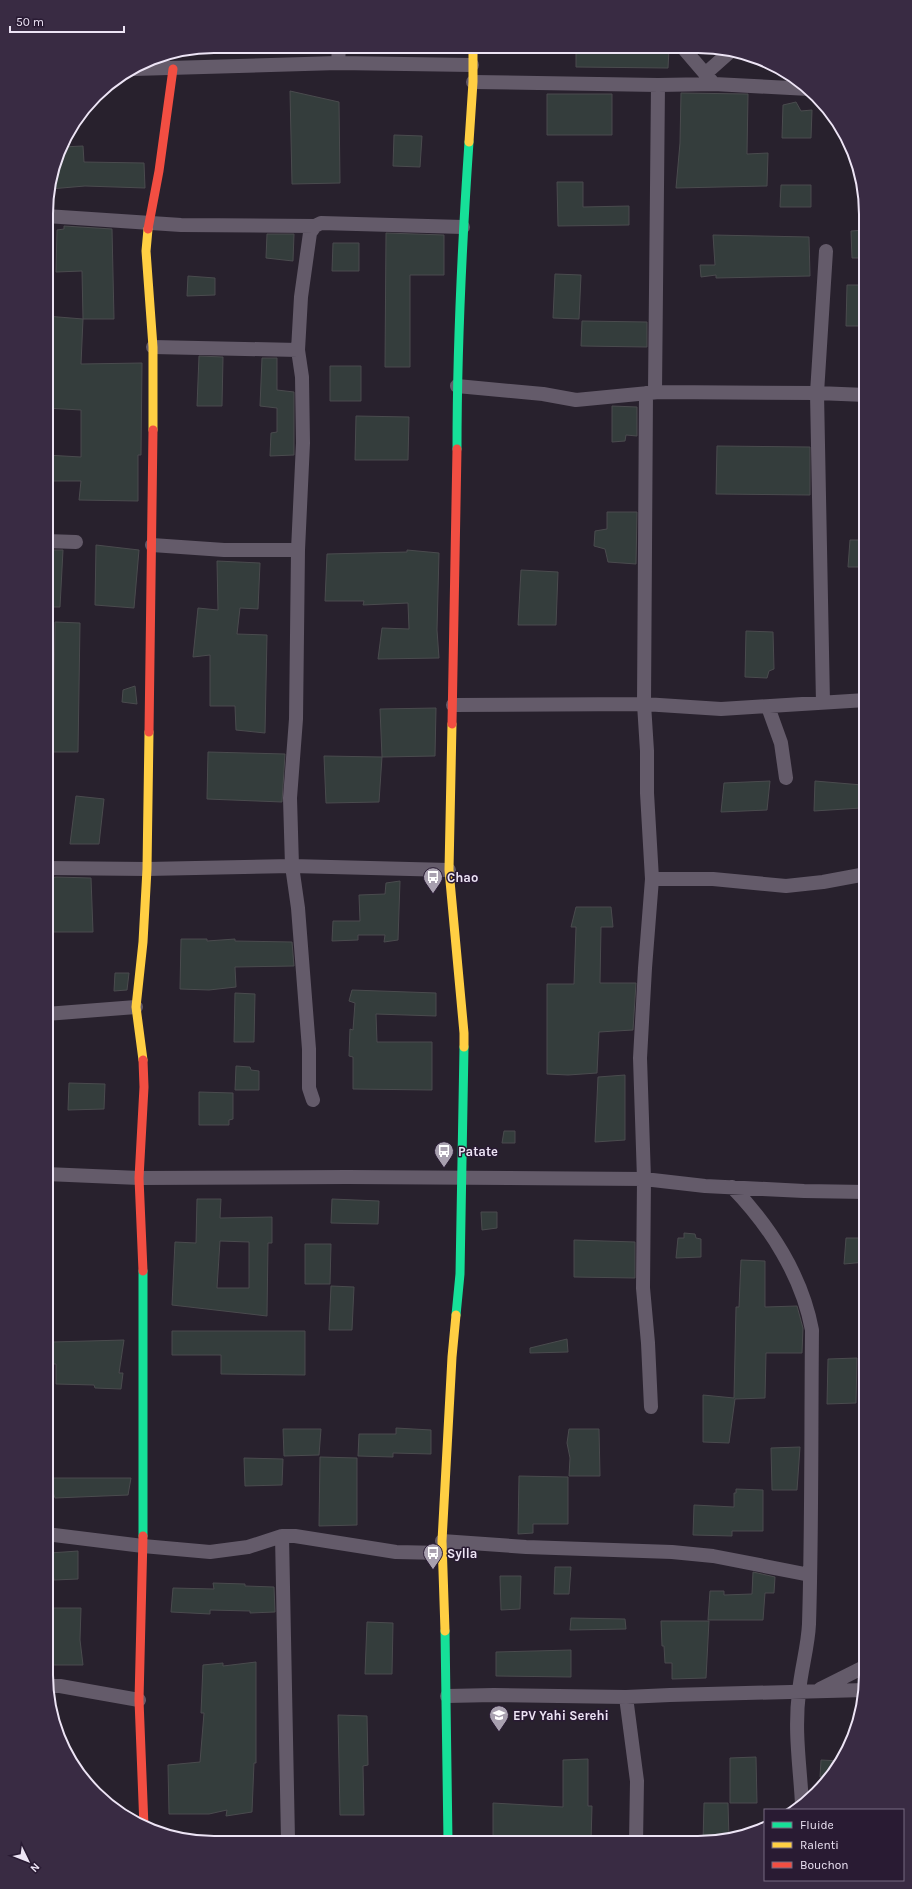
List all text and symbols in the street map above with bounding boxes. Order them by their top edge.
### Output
scale bar [10,8,124,34]
text: 50 m [16,15,44,29]
bus stop icon: Chao [422,866,444,894]
place label: Chao [447,870,478,885]
bus stop icon: Patate [433,1140,455,1168]
place label: Patate [458,1144,498,1159]
bus stop icon: Sylla [422,1542,444,1570]
place label: Sylla [447,1546,477,1561]
school or university icon: EPV Yahi Serehi [488,1704,510,1732]
place label: EPV Yahi Serehi [513,1708,609,1723]
legend [764,1809,904,1881]
text: Fluide [800,1818,834,1832]
text: Ralenti [800,1838,839,1852]
north arrow [8,1841,48,1881]
text: Bouchon [800,1858,849,1872]
text: N [28,1860,42,1875]

